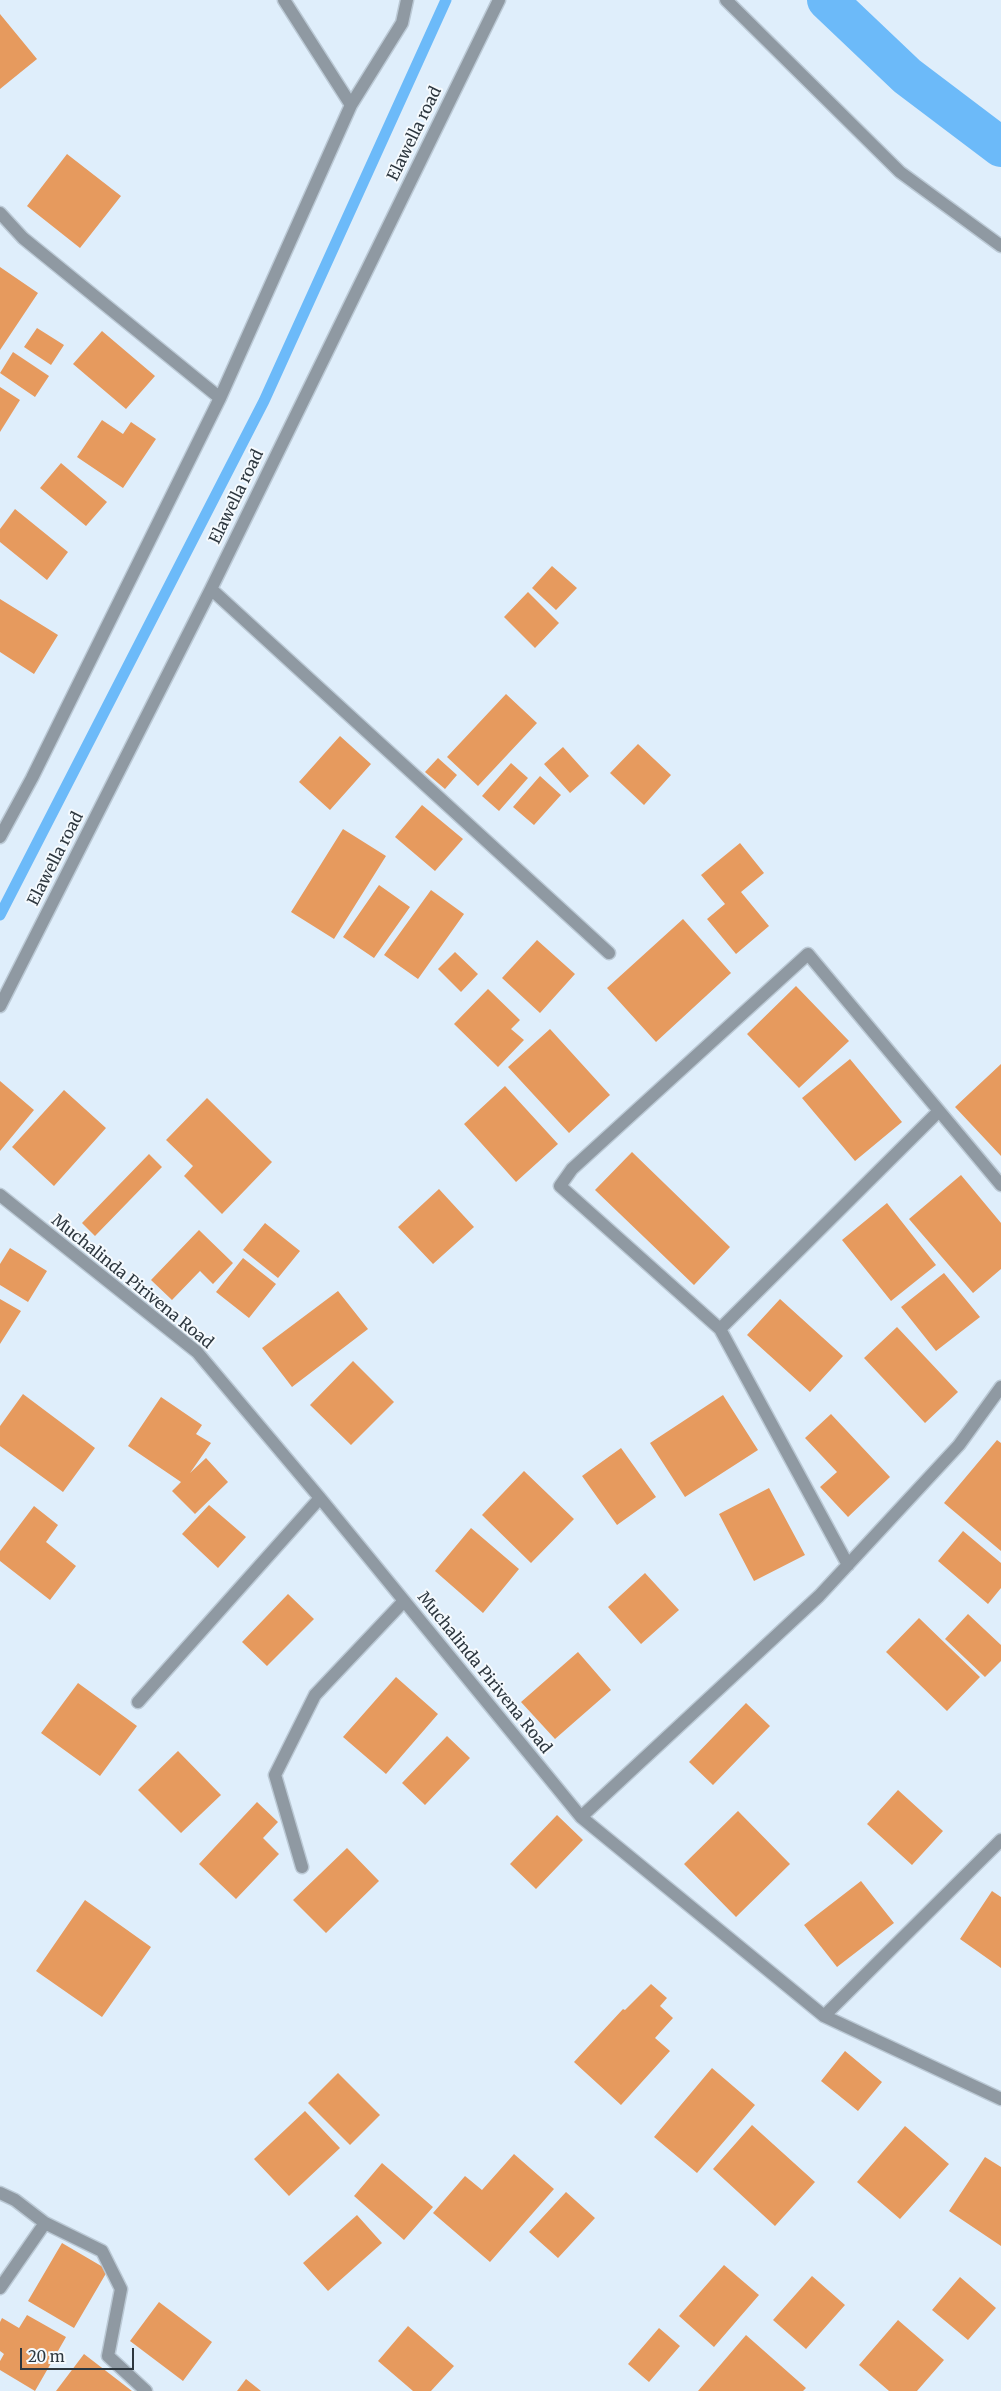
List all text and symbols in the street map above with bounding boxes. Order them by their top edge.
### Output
street label: Elawella road [384,84,446,184]
street label: Elawella road [206,447,268,547]
street label: Elawella road [24,809,88,909]
street label: Muchalinda Pirivena Road [47,1211,217,1353]
street label: Muchalinda Pirivena Road [413,1588,555,1758]
scale bar [22,2338,136,2370]
text: 20 m [28,2347,65,2366]

